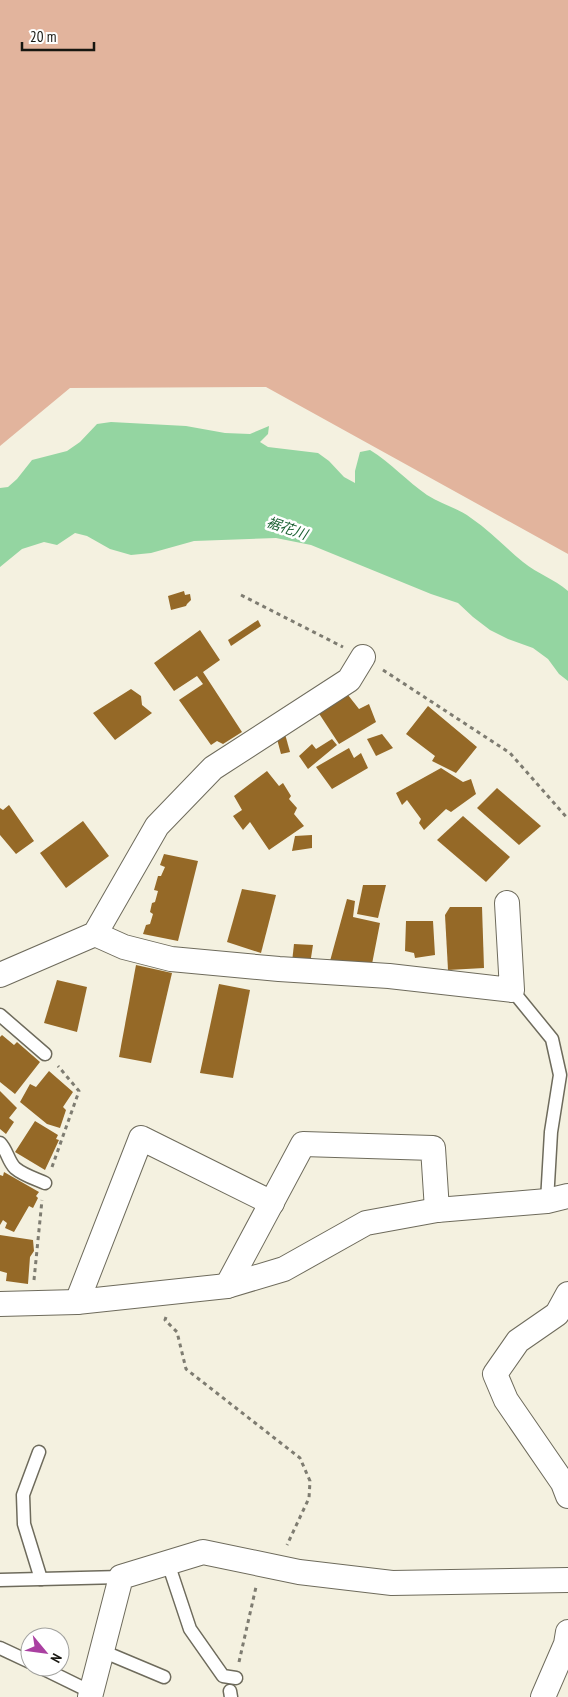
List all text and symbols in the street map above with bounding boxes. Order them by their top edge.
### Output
scale bar [22,20,95,52]
text: 20 m [30,27,56,46]
water label: 裾花川 [264,513,312,544]
north arrow [20,1627,70,1677]
text: N [47,1651,66,1666]

